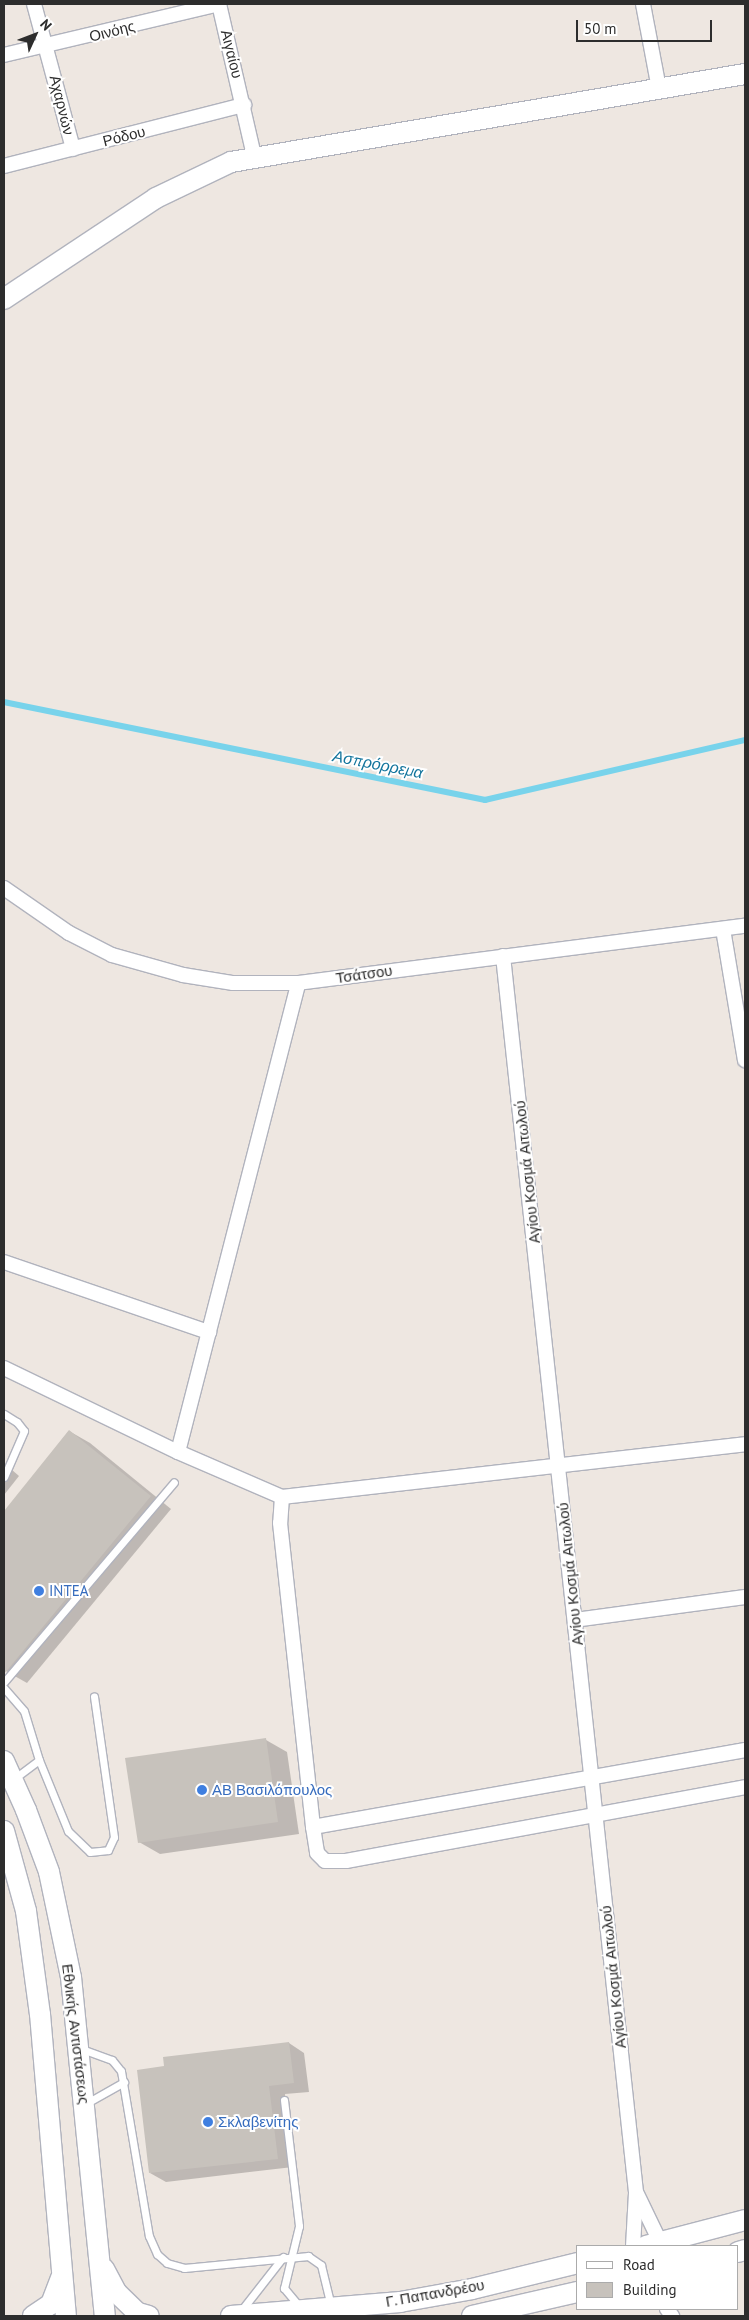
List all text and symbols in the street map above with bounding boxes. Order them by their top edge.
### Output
north arrow [10,10,60,60]
scale bar [579,10,715,42]
text: N [36,15,56,34]
street label: Οινόης [87,17,137,45]
text: 50 m [584,19,617,38]
street label: Αιγαίου [217,28,247,80]
street label: Αχαρνών [46,73,78,137]
street label: Ρόδου [101,122,147,150]
water label: Ασπρόρρεμα [331,746,425,782]
street label: Τσάτσου [335,961,393,987]
street label: Αγίου Κοσμά Αιτωλού [511,1100,543,1244]
street label: Αγίου Κοσμά Αιτωλού [554,1502,586,1646]
place label: INTEA [49,1582,89,1600]
marker: INTEA [33,1585,45,1597]
place label: ΑΒ Βασιλόπουλος [212,1781,332,1799]
marker: ΑΒ Βασιλόπουλος [196,1784,208,1796]
street label: Αγίου Κοσμά Αιτωλού [597,1905,629,2049]
street label: Εθνικής Αντιστάσεως [58,1963,94,2105]
place label: Σκλαβενίτης [218,2113,298,2131]
marker: Σκλαβενίτης [202,2116,214,2128]
legend [576,2245,739,2310]
text: Road [623,2255,655,2274]
street label: Γ. Παπανδρέου [384,2275,486,2311]
text: Building [623,2280,677,2299]

